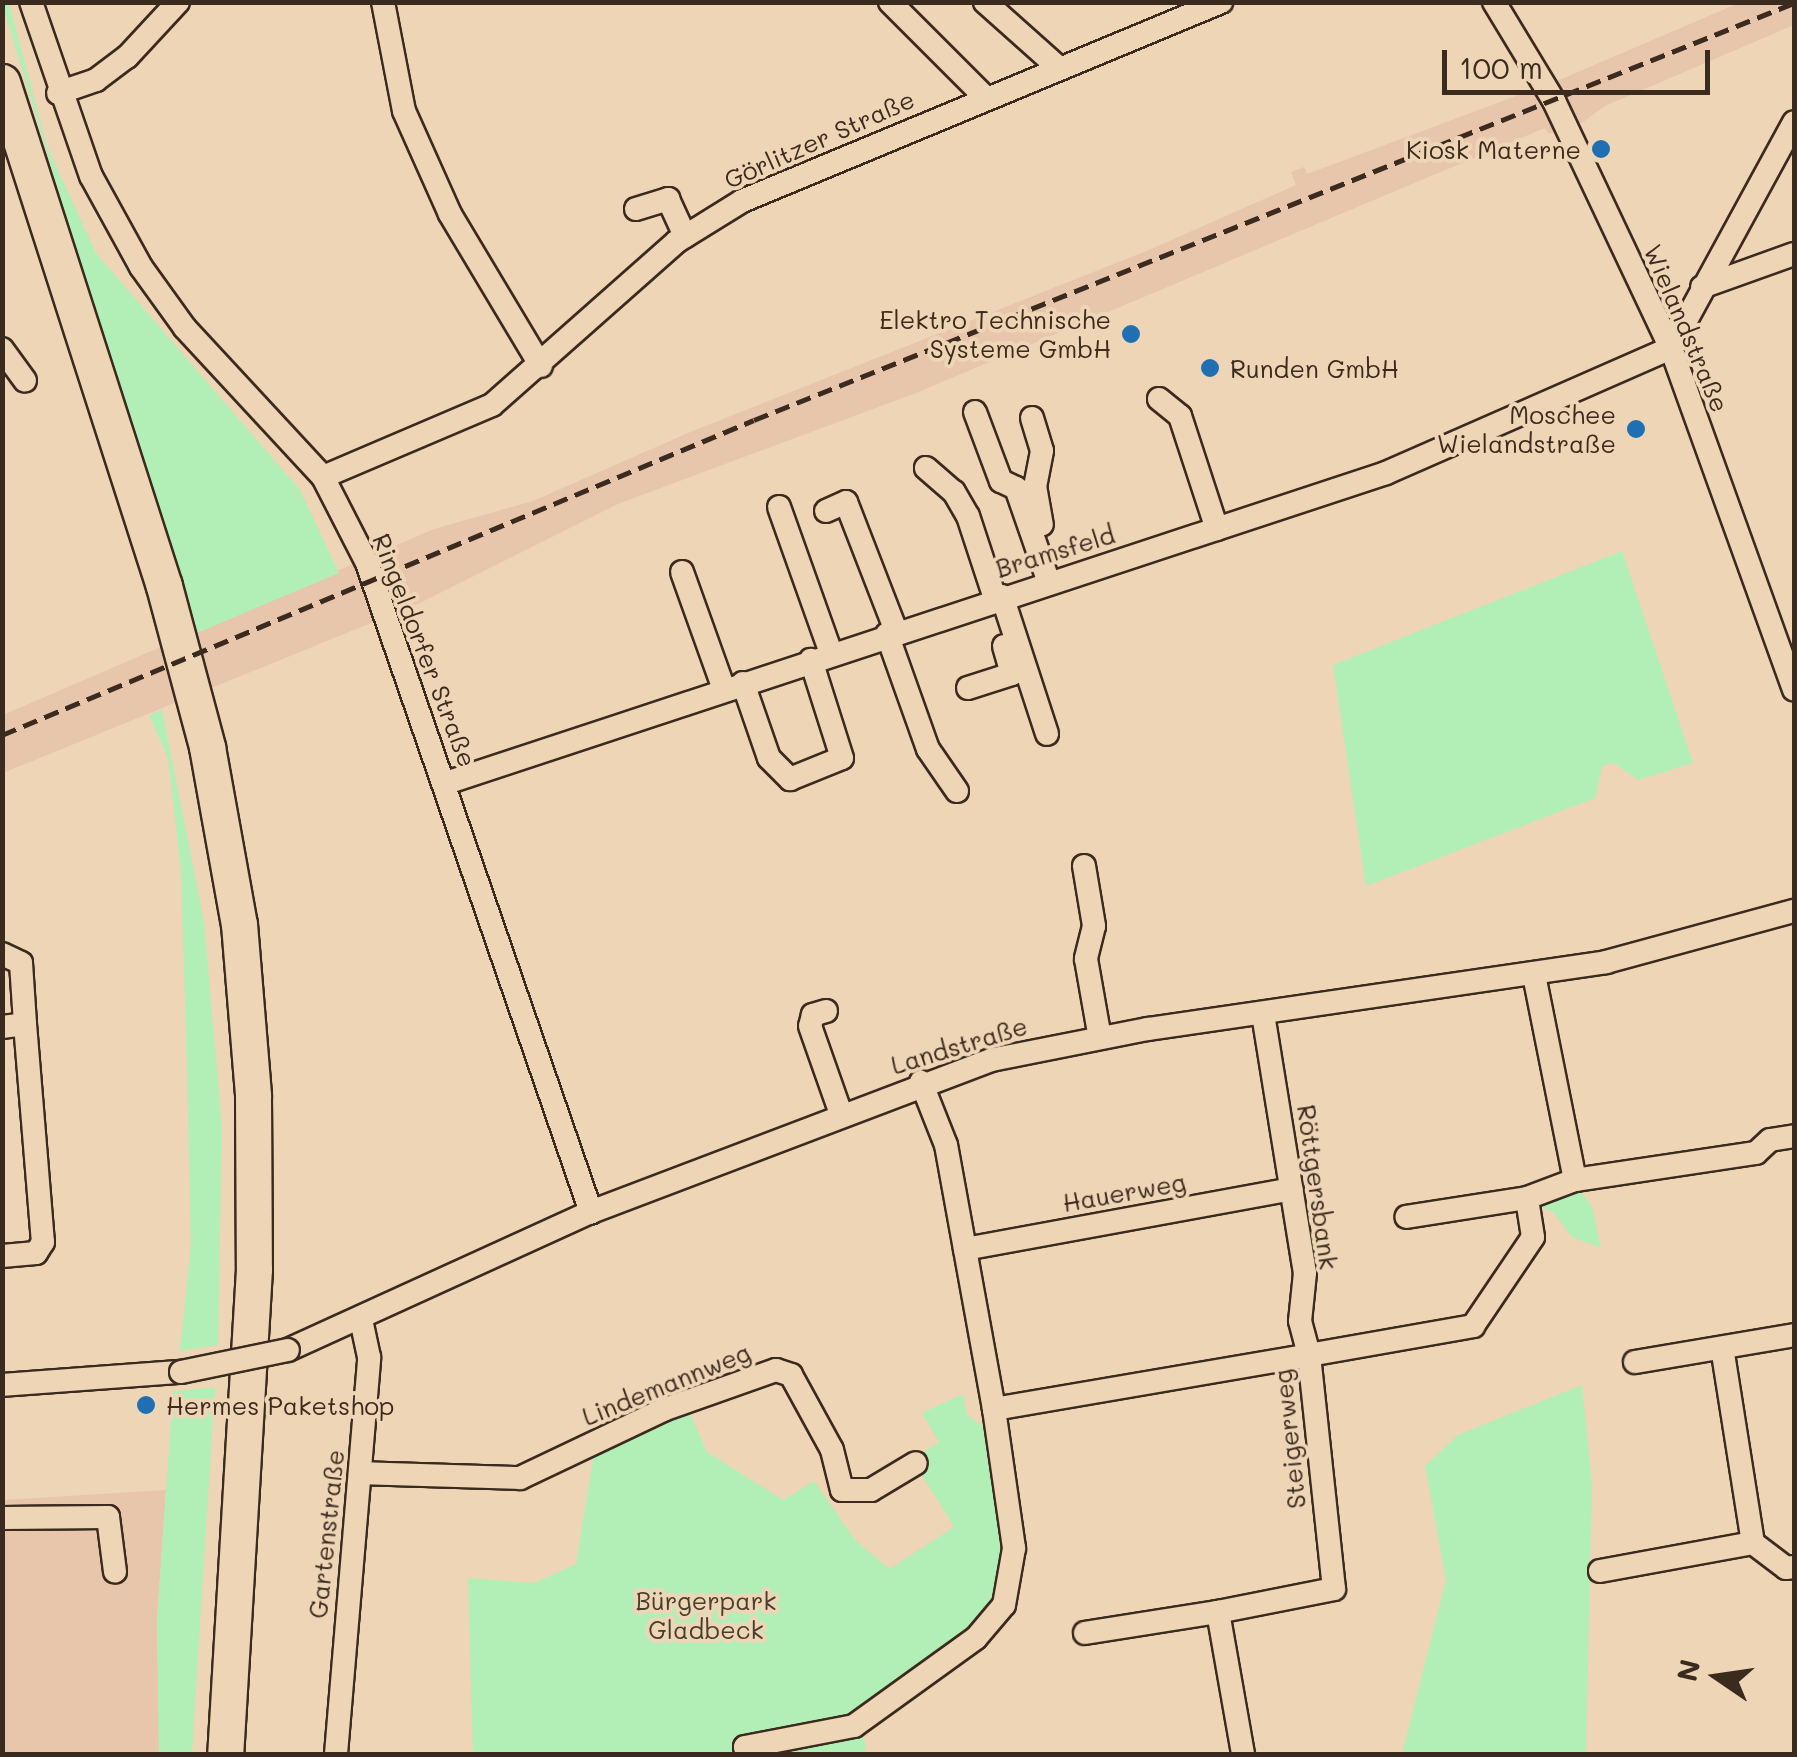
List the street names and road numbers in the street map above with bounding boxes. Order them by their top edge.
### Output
street label: Görlitzer Straße [719,84,919,194]
street label: Wielandstraße [1638,240,1736,416]
street label: Bramsfeld [992,519,1118,583]
street label: Ringeldorfer Straße [367,529,483,771]
street label: Landstraße [887,1010,1031,1080]
street label: Röttgersbank [1292,1103,1344,1271]
street label: Hauerweg [1060,1166,1188,1218]
street label: Lindemannweg [578,1337,754,1431]
street label: Steigerweg [1267,1368,1311,1510]
street label: Gartenstraße [302,1448,350,1620]

